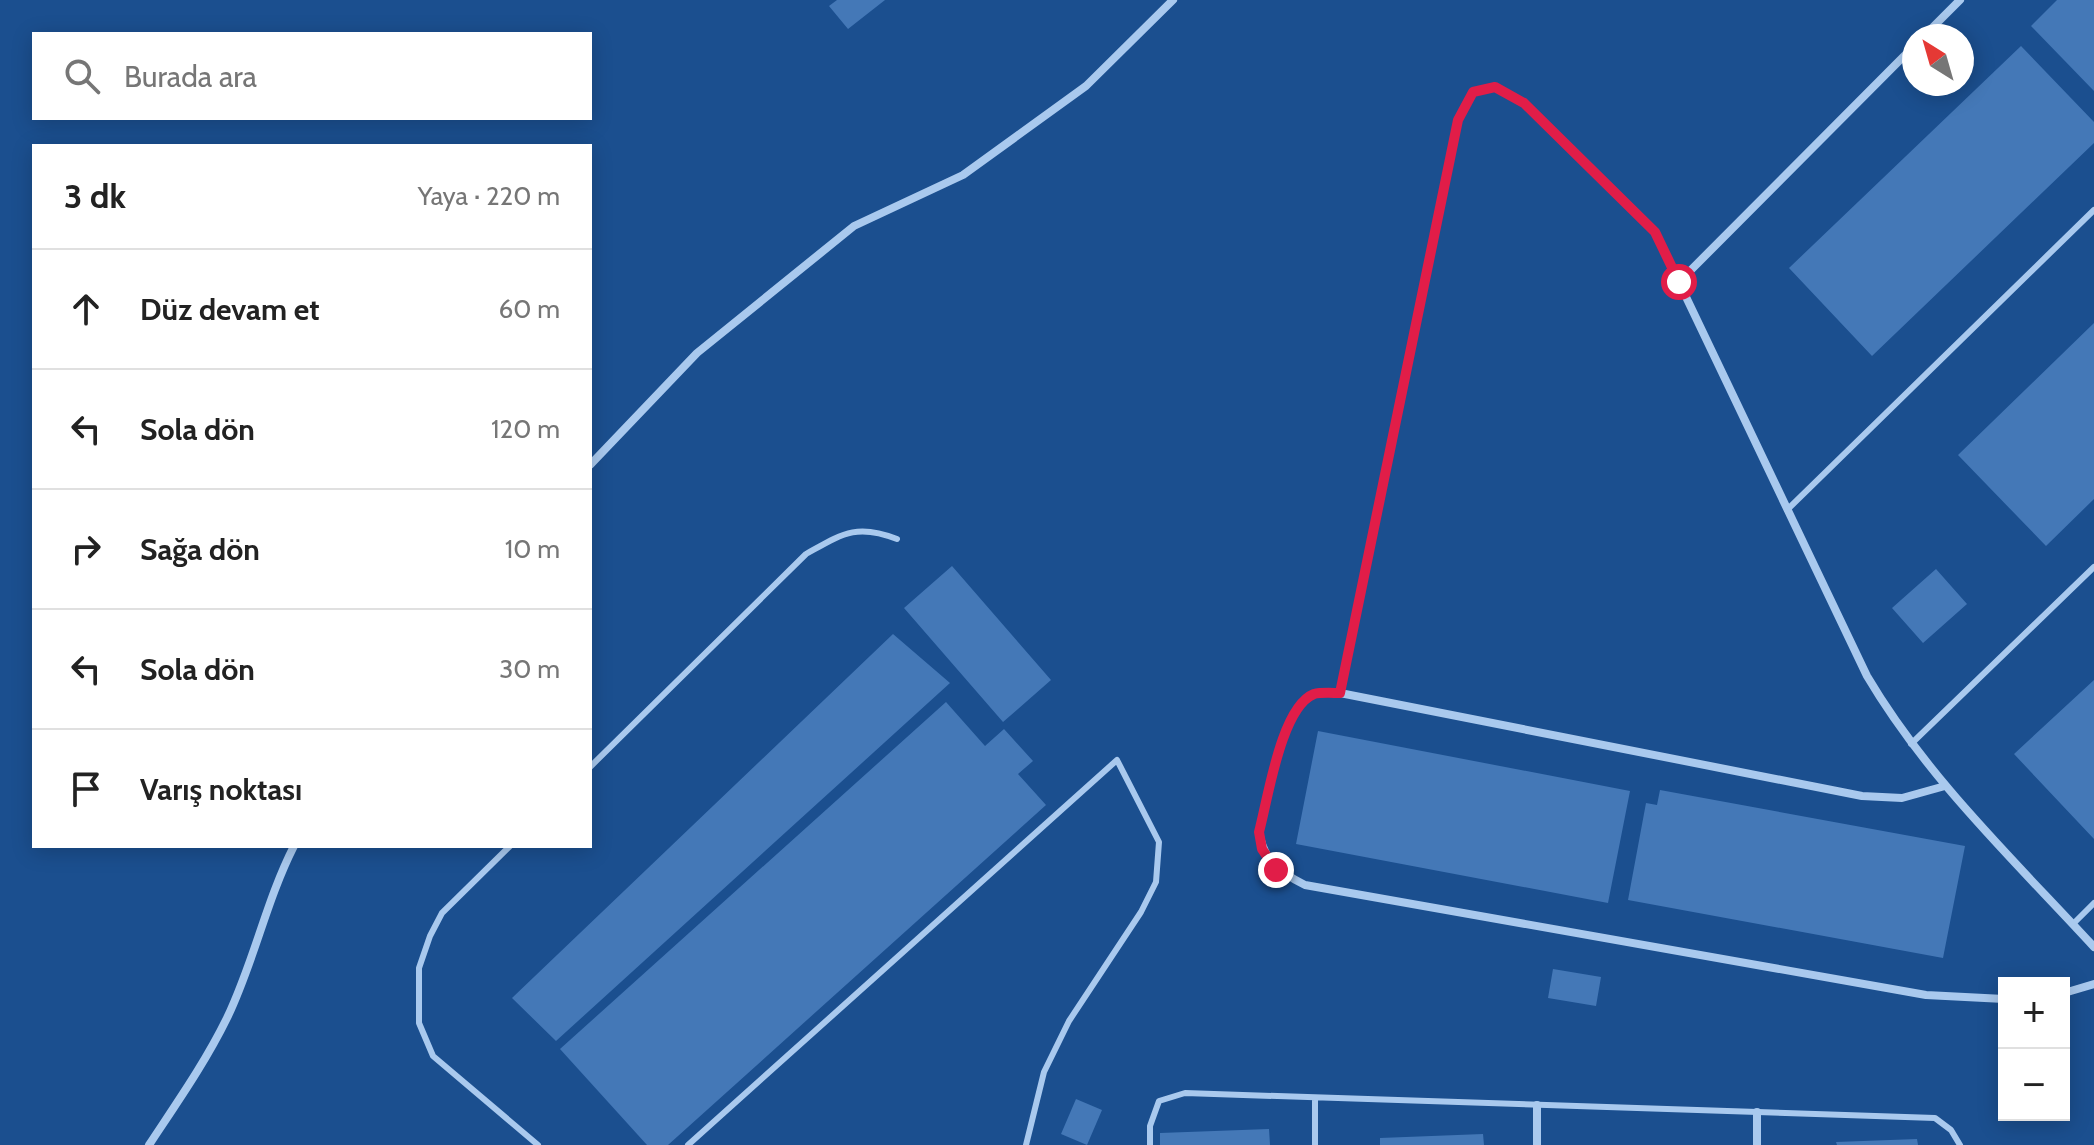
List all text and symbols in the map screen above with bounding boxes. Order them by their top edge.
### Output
north arrow [1902,24,1974,96]
search box [32,32,592,120]
icon: search [60,54,104,98]
text: Burada ara [124,58,257,95]
text: 3 dk [64,175,126,217]
text: Yaya · 220 m [418,180,560,212]
route start [1661,264,1697,300]
icon: ahead [64,287,108,331]
text: Düz devam et [140,291,320,328]
text: 60 m [498,293,560,325]
icon: left [64,407,108,451]
text: Sola dön [140,411,255,448]
text: 120 m [491,413,560,445]
icon: right [64,527,108,571]
text: Sağa dön [140,531,260,568]
text: 10 m [505,533,560,565]
icon: left [64,647,108,691]
text: Sola dön [140,651,255,688]
text: 30 m [499,653,560,685]
icon: arrive [64,767,108,811]
text: Varış noktası [140,771,302,808]
route end [1258,852,1294,888]
map controls [1998,977,2070,1121]
button: + [1998,977,2070,1049]
button: − [1998,1049,2070,1121]

